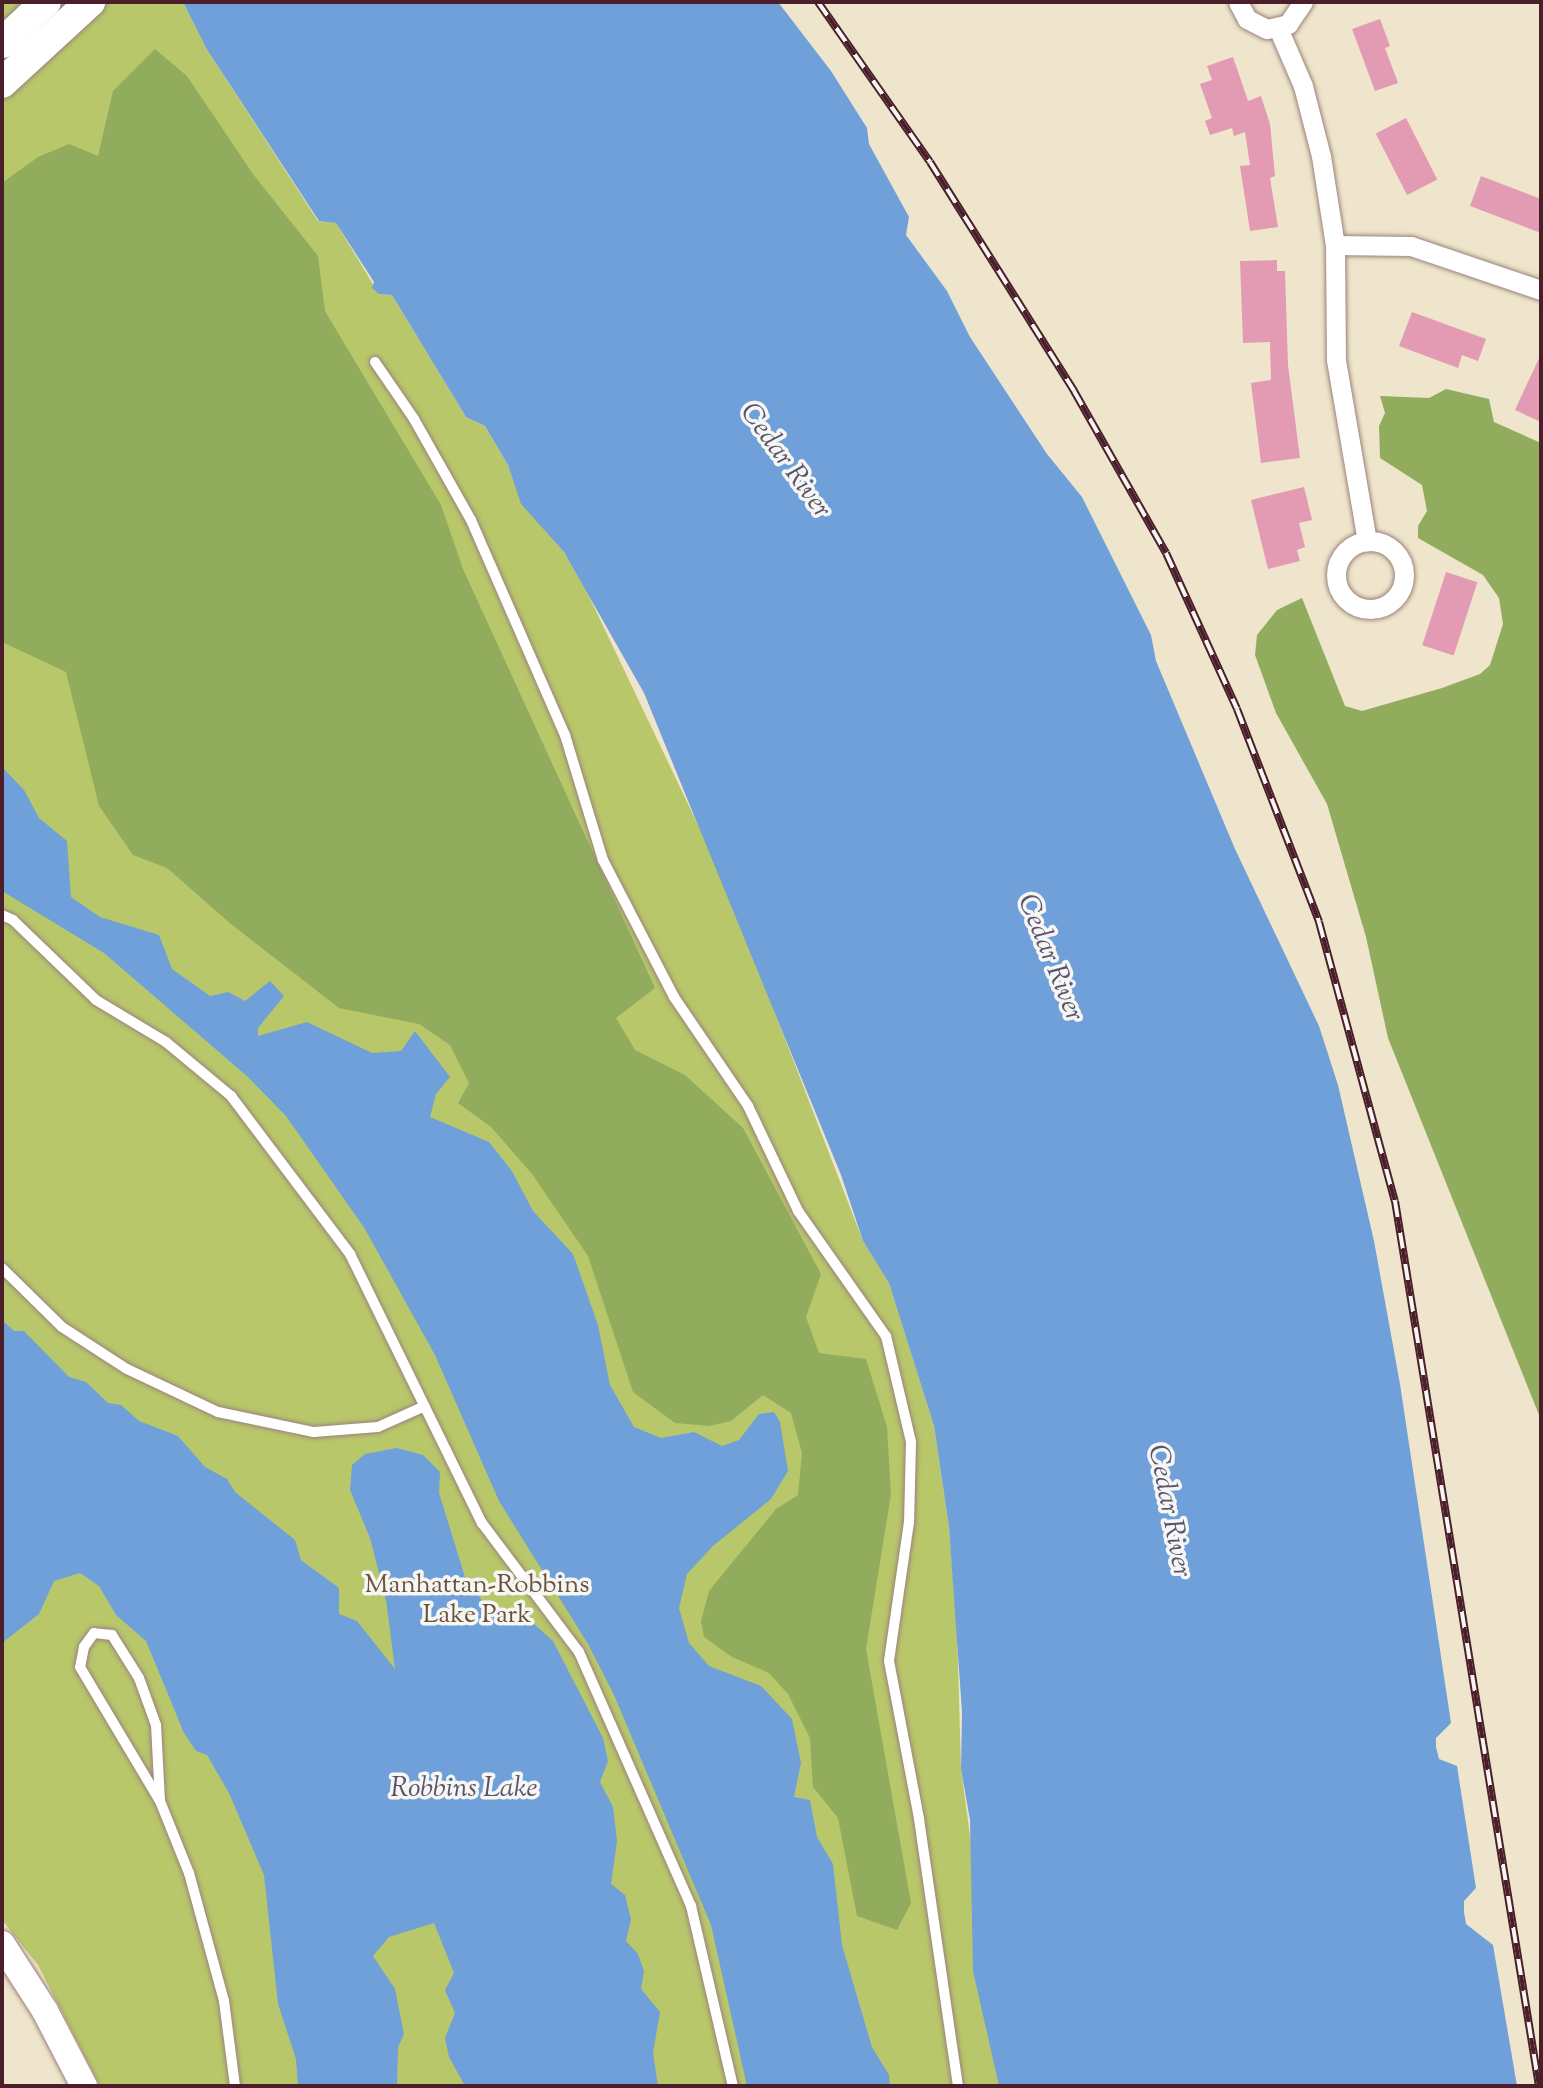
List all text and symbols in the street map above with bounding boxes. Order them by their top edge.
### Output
water label: Cedar River [732,397,838,525]
water label: Cedar River [1009,890,1091,1026]
water label: Cedar River [1140,1442,1198,1580]
park label: Manhattan-Robbins Lake Park [365,1570,589,1632]
water label: Robbins Lake [390,1772,538,1806]

